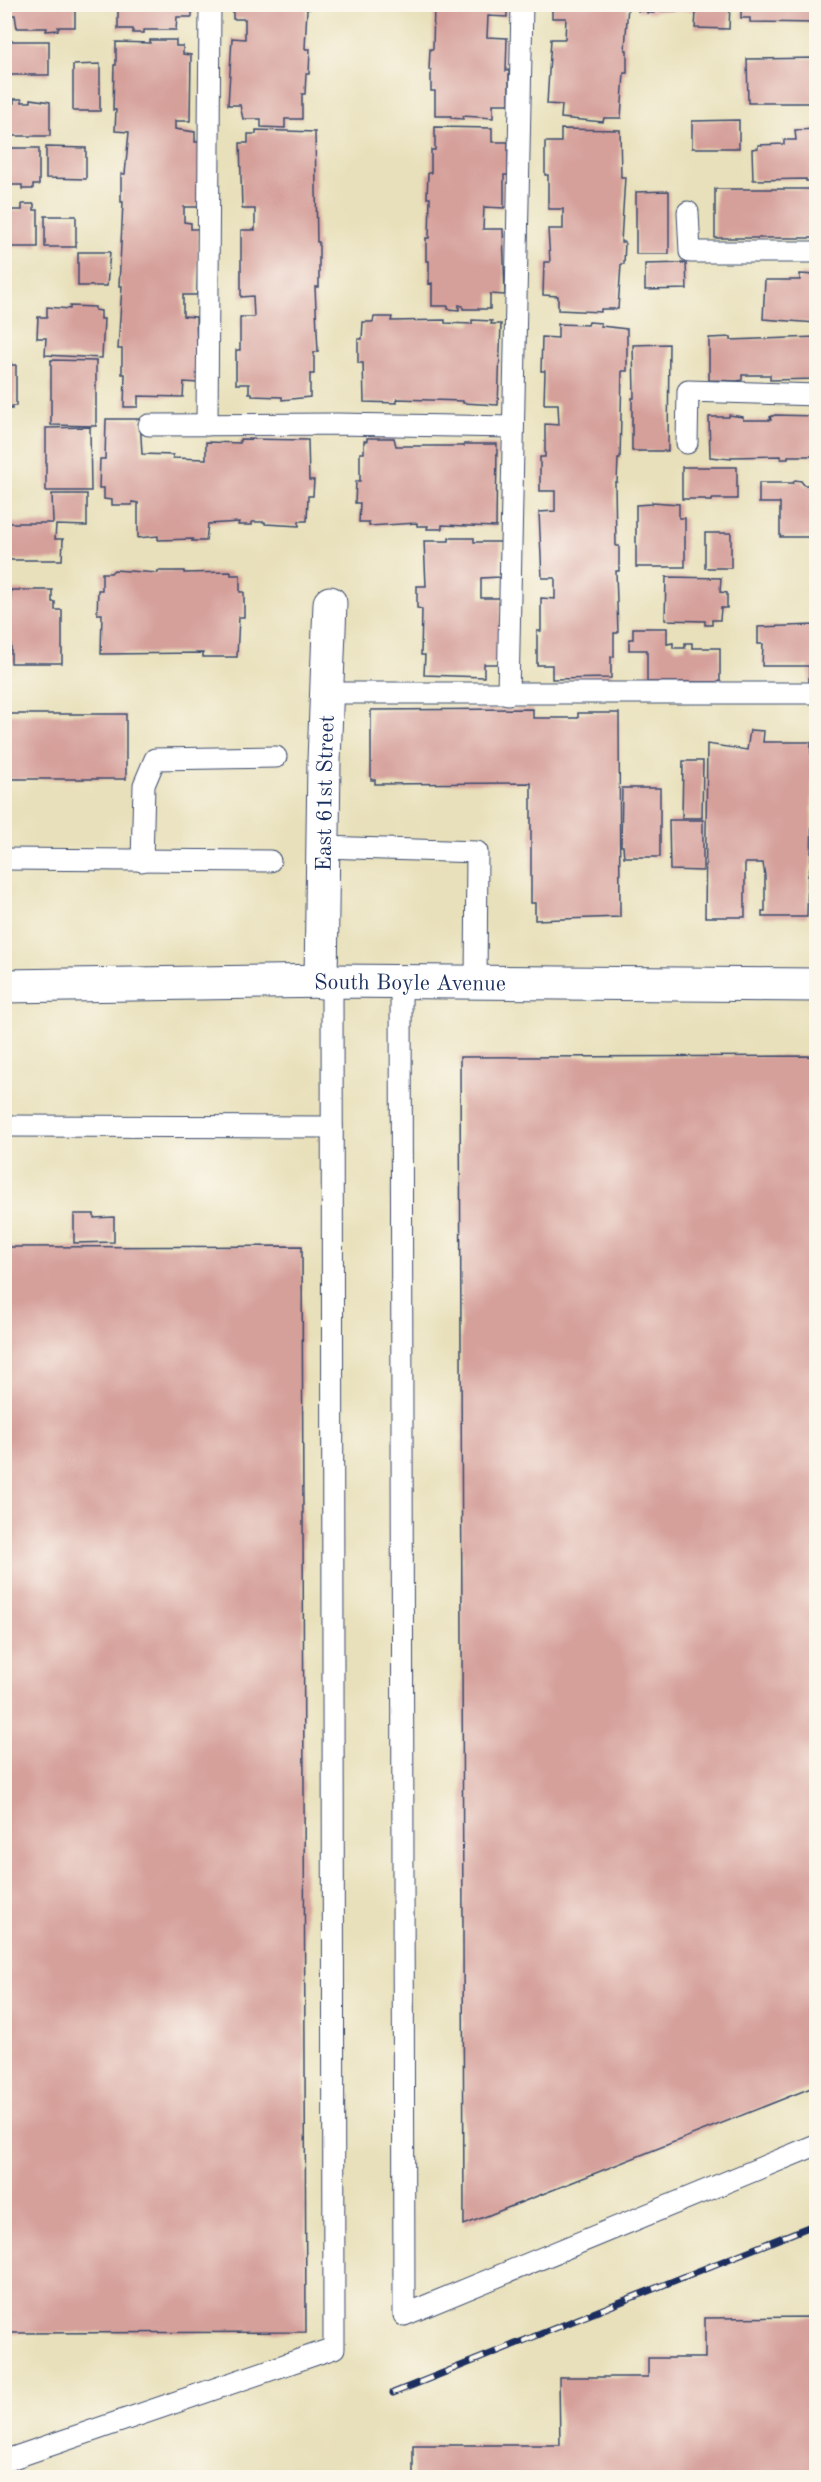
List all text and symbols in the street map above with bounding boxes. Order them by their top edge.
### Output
street label: East 61st Street [314,714,339,872]
street label: South Boyle Avenue [314,972,506,995]

